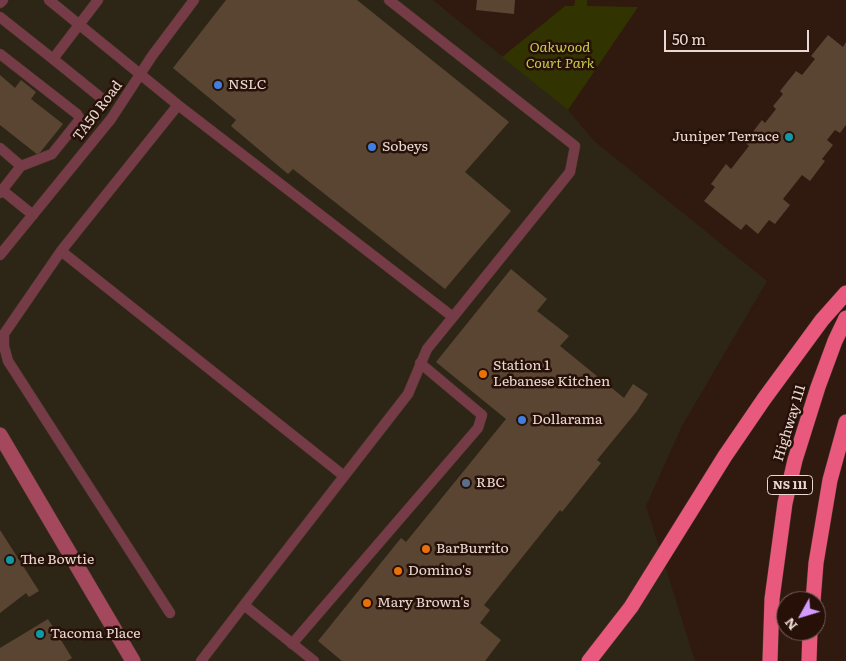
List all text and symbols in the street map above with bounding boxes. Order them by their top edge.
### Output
scale bar [666,20,811,52]
text: 50 m [672,27,706,50]
park label: Oakwood Court Park [526,40,594,72]
place label: NSLC [228,77,267,93]
street label: TA50 Road [70,78,126,144]
marker: NSLC [212,79,224,91]
place label: Juniper Terrace [672,129,779,145]
marker: Juniper Terrace [783,131,795,143]
place label: Sobeys [382,139,428,155]
marker: Sobeys [366,141,378,153]
place label: Station 1 Lebanese Kitchen [493,358,610,391]
marker: Station 1 Lebanese Kitchen [477,368,489,380]
street label: Highway 111 [770,383,810,463]
place label: Dollarama [532,412,603,428]
marker: Dollarama [516,414,528,426]
place label: RBC [476,475,505,491]
road number: NS 111 [768,476,812,494]
marker: RBC [460,477,472,489]
place label: BarBurrito [436,541,509,557]
marker: BarBurrito [420,543,432,555]
place label: The Bowtie [20,552,94,568]
marker: The Bowtie [4,554,16,566]
place label: Domino's [408,563,471,579]
marker: Domino's [392,565,404,577]
north arrow [776,591,826,641]
place label: Mary Brown's [377,595,469,611]
marker: Mary Brown's [361,597,373,609]
text: N [779,614,802,636]
place label: Tacoma Place [50,626,140,642]
marker: Tacoma Place [34,628,46,640]

